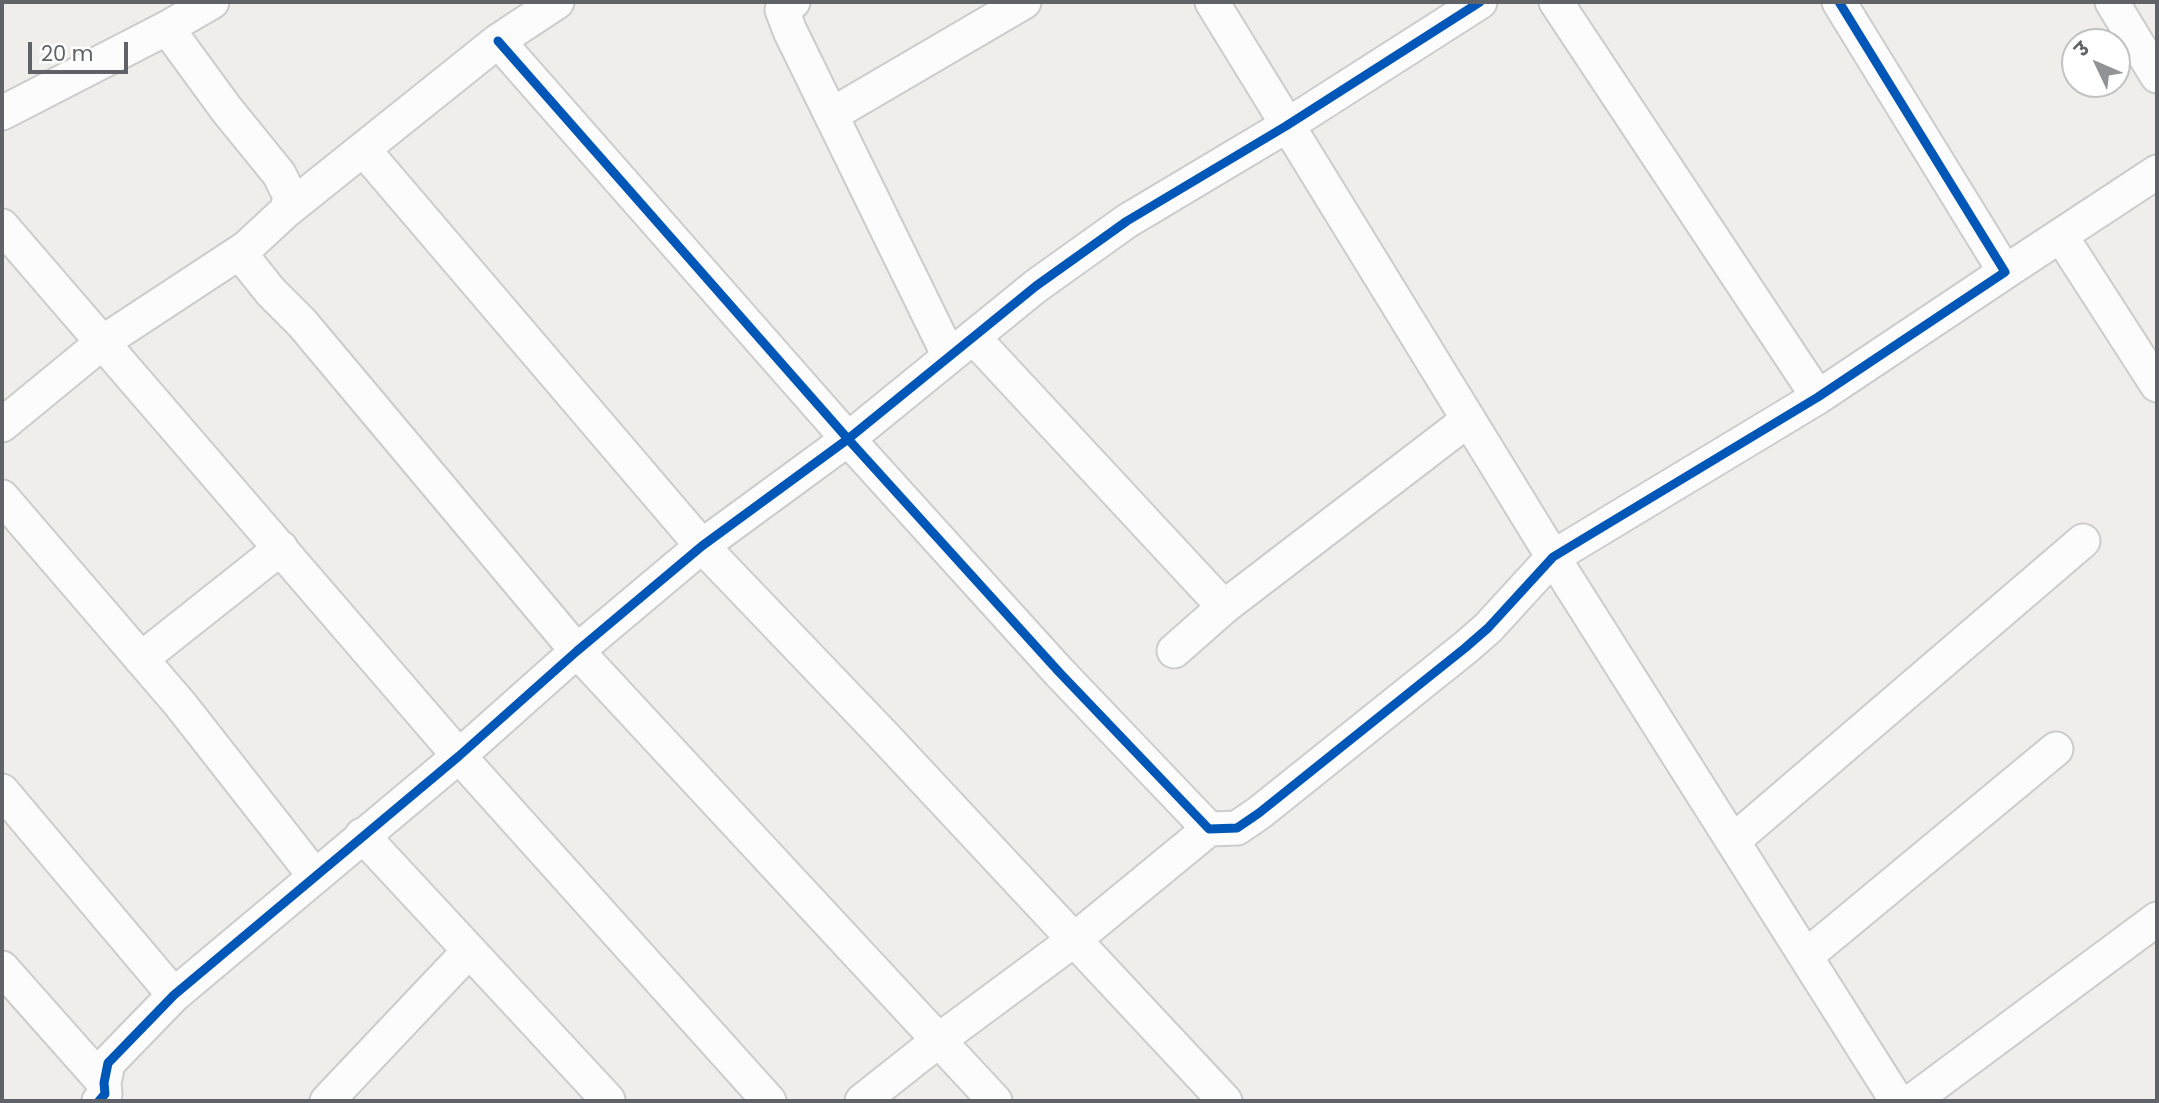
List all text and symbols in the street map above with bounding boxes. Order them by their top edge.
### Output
scale bar [32,28,131,72]
north arrow [2061,28,2131,98]
text: उ [2069,36,2095,63]
text: 20 m [41,39,94,68]

